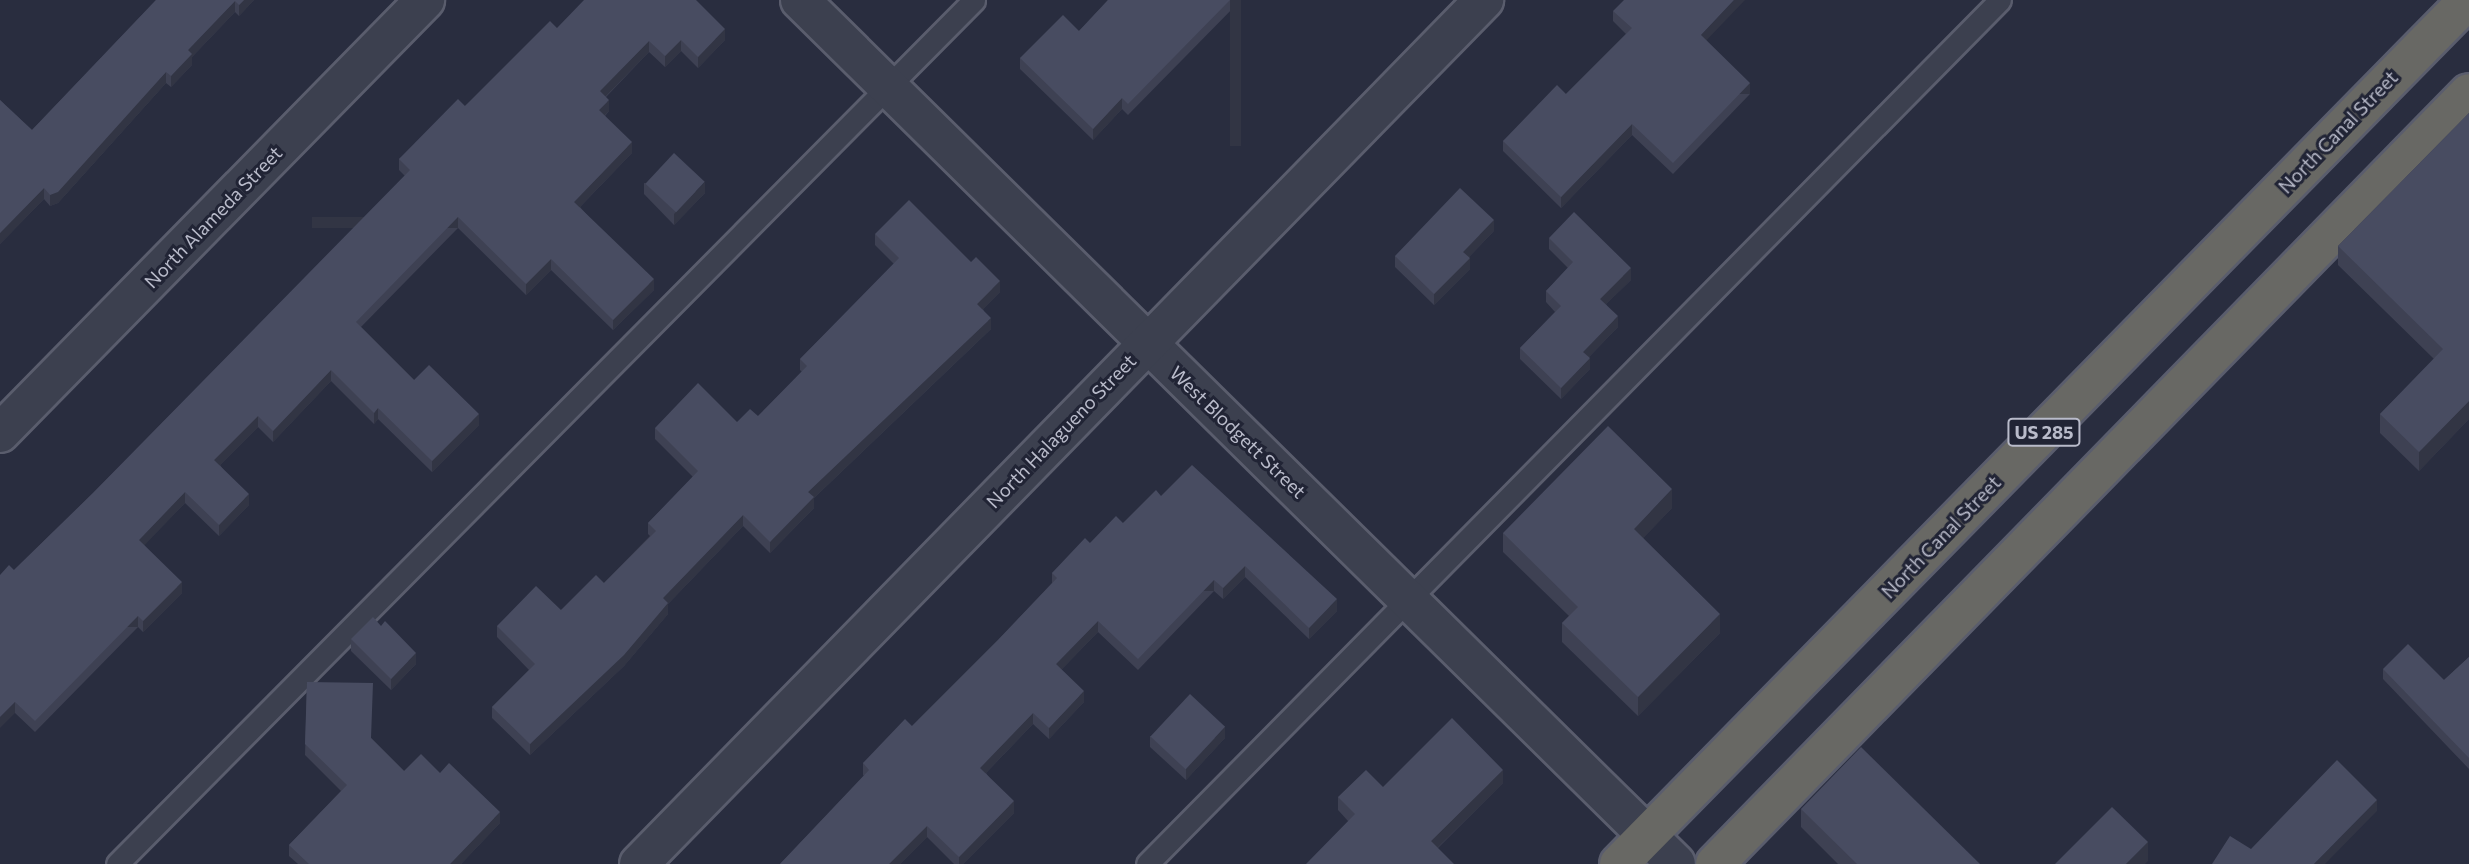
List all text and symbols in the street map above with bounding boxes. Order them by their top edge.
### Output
street label: North Canal Street [2274,66,2402,198]
street label: North Alameda Street [139,141,287,293]
street label: North Halagueno Street [982,349,1140,513]
street label: West Blodgett Street [1165,361,1311,503]
road number: US 285 [2007,418,2081,446]
street label: North Canal Street [1877,471,2005,603]

